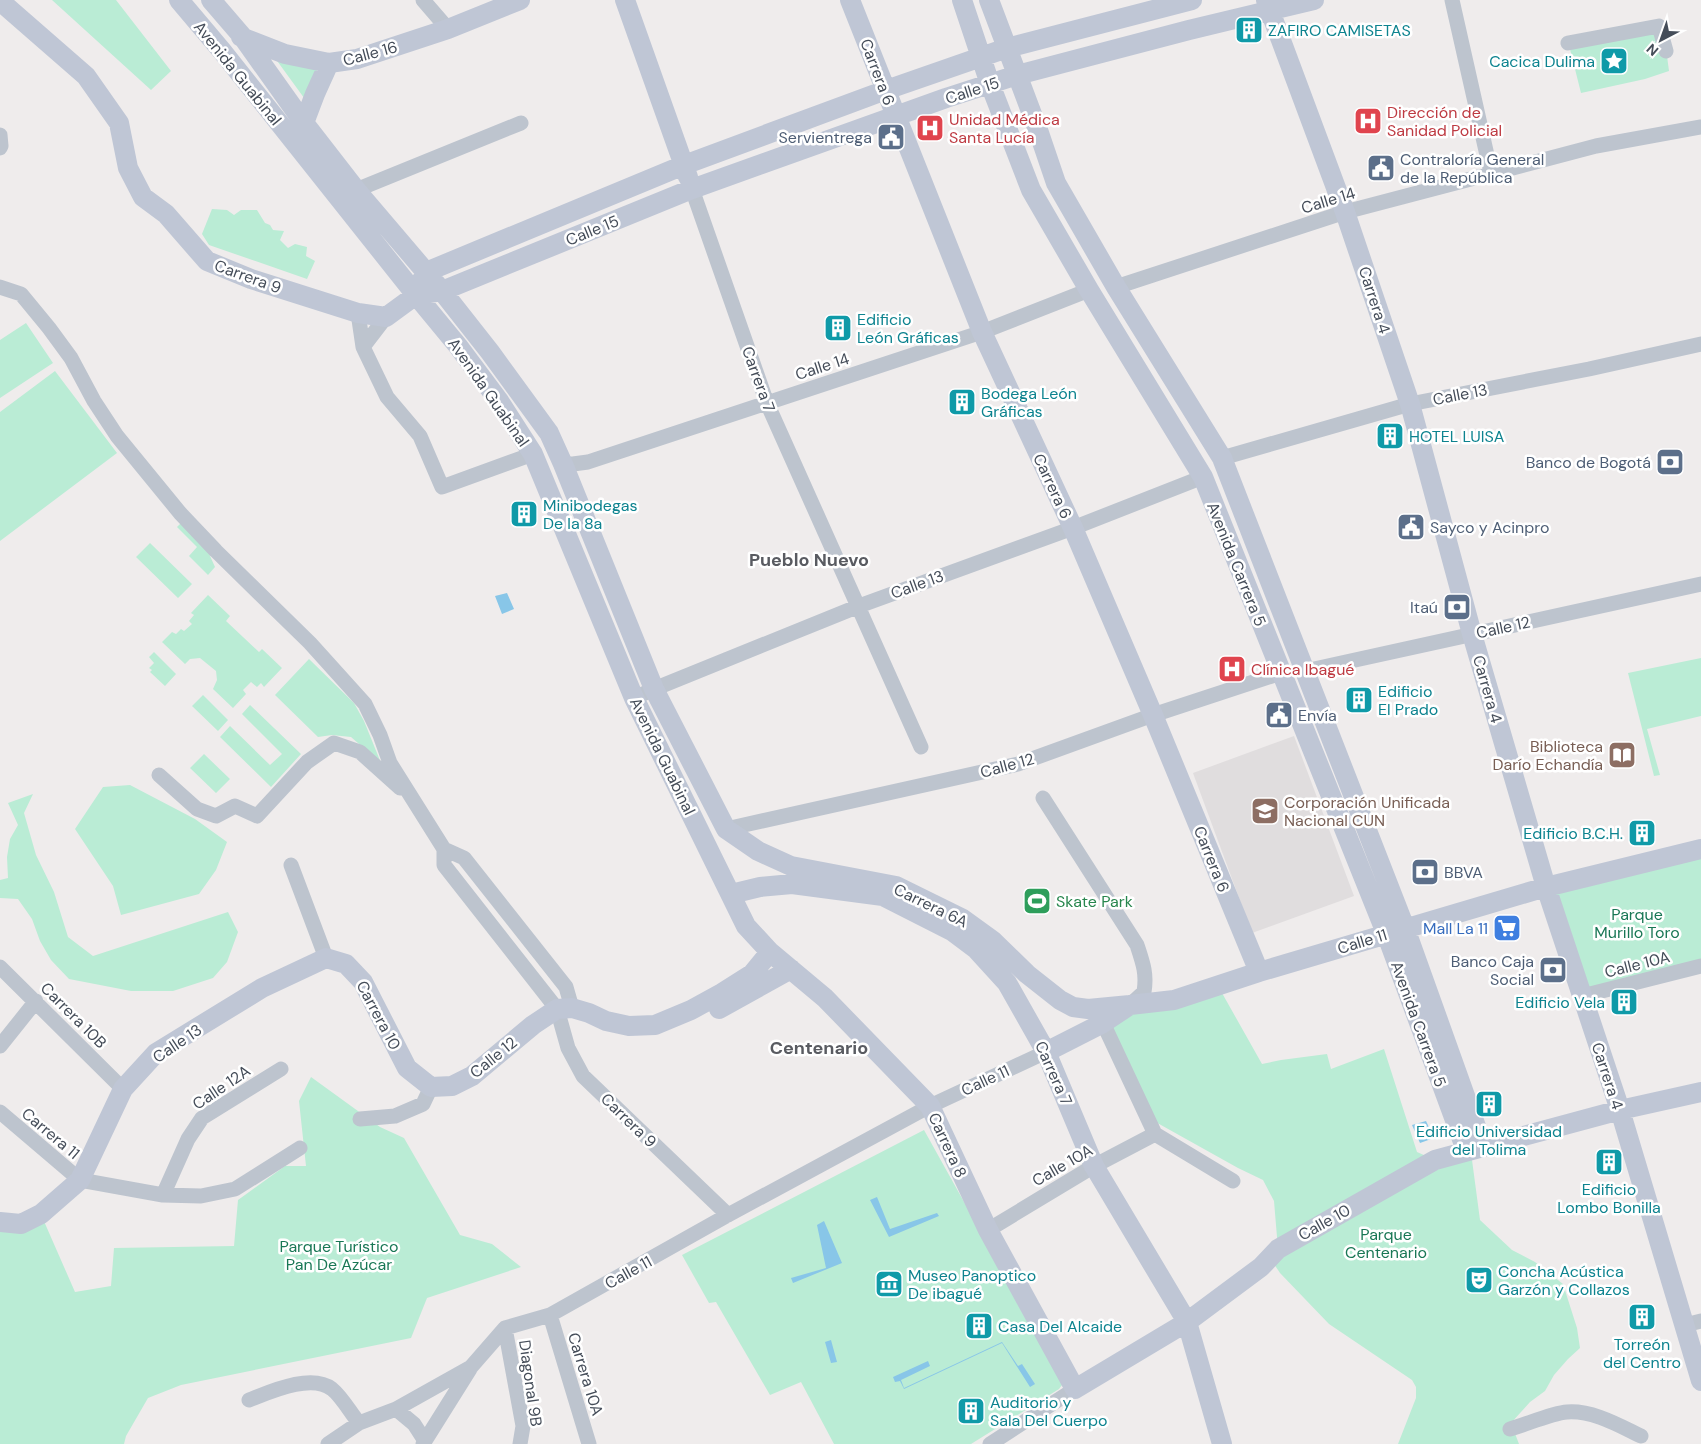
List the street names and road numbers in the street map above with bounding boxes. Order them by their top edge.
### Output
street label: Avenida Guabinal [189,17,286,130]
street label: Calle 16 [341,36,400,71]
street label: Carrera 6 [855,36,900,108]
street label: Calle 15 [943,72,1002,109]
street label: Calle 14 [1299,182,1358,219]
street label: Calle 15 [563,210,622,251]
street label: Carrera 9 [211,255,284,298]
street label: Carrera 4 [1354,264,1395,337]
street label: Avenida Guabinal [443,334,534,451]
street label: Carrera 7 [737,344,780,415]
street label: Calle 14 [793,348,852,385]
street label: Calle 13 [1431,379,1489,410]
street label: Carrera 6 [1028,450,1077,522]
street label: Avenida Carrera 5 [1202,499,1271,629]
street label: Calle 13 [888,565,947,604]
street label: Calle 12 [1474,612,1532,643]
street label: Carrera 4 [1468,653,1507,726]
street label: Avenida Guabinal [625,694,700,818]
street label: Calle 12 [978,748,1036,783]
street label: Carrera 6 [1189,823,1234,895]
street label: Carrera 6A [890,879,972,933]
street label: Calle 11 [1335,924,1389,959]
street label: Calle 10A [1602,946,1672,983]
street label: Avenida Carrera 5 [1386,958,1451,1090]
street label: Carrera 10 [352,977,406,1054]
street label: Carrera 10B [36,978,111,1053]
street label: Calle 13 [149,1019,206,1068]
street label: Calle 12 [465,1032,521,1083]
street label: Carrera 7 [1030,1038,1077,1109]
street label: Carrera 4 [1587,1040,1628,1113]
street label: Calle 12A [188,1060,255,1114]
street label: Calle 11 [958,1060,1013,1101]
street label: Carrera 9 [596,1089,661,1152]
street label: Carrera 11 [17,1103,84,1164]
street label: Carrera 8 [923,1109,972,1181]
street label: Calle 10A [1028,1140,1097,1191]
street label: Calle 10 [1294,1200,1354,1245]
street label: Calle 11 [601,1251,655,1294]
street label: Carrera 10A [563,1330,608,1419]
street label: Diagonal 9B [514,1339,547,1428]

